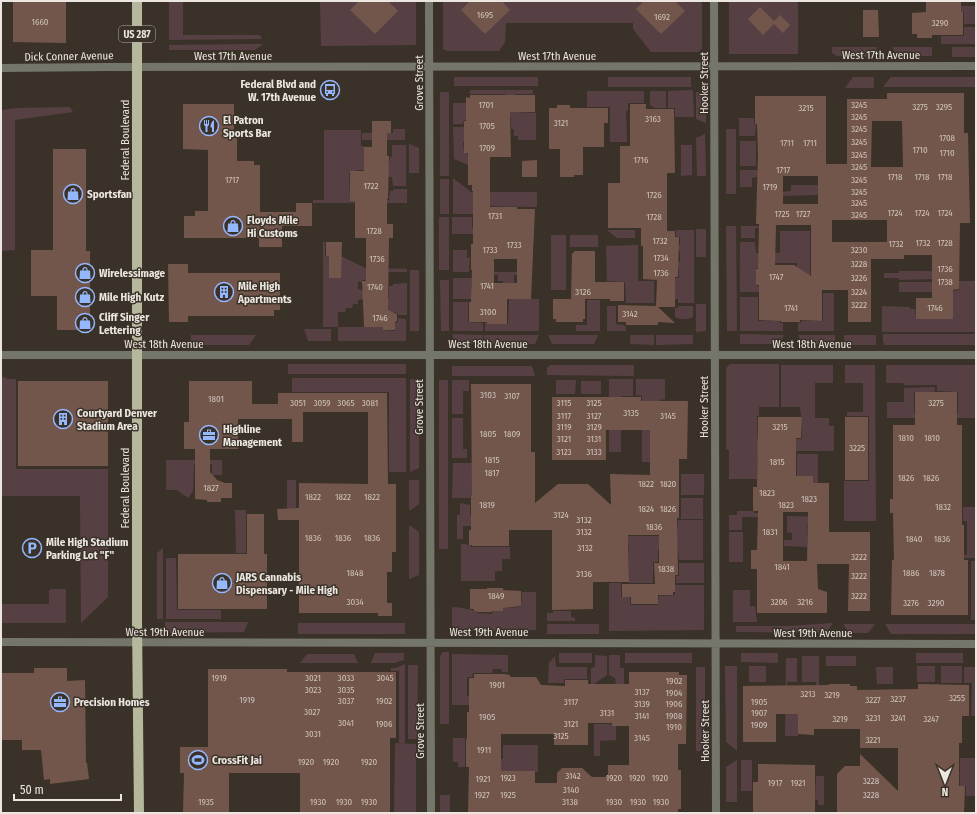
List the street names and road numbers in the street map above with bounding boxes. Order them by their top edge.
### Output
road number: US 287 [119,26,155,42]
street label: Dick Conner Avenue [24,49,114,64]
street label: West 17th Avenue [842,49,920,62]
street label: West 17th Avenue [194,50,272,63]
street label: West 17th Avenue [518,50,596,63]
street label: Hooker Street [698,52,711,114]
street label: Grove Street [413,55,426,111]
street label: Federal Boulevard [119,100,132,180]
street label: West 18th Avenue [124,338,204,351]
street label: West 18th Avenue [448,338,528,351]
street label: West 18th Avenue [772,338,852,351]
street label: Hooker Street [698,376,711,438]
street label: Grove Street [413,379,426,435]
street label: Federal Boulevard [119,448,132,528]
street label: West 19th Avenue [125,626,205,639]
street label: West 19th Avenue [449,626,529,639]
street label: West 19th Avenue [773,627,853,640]
street label: Hooker Street [699,700,712,762]
street label: Grove Street [414,703,427,759]

